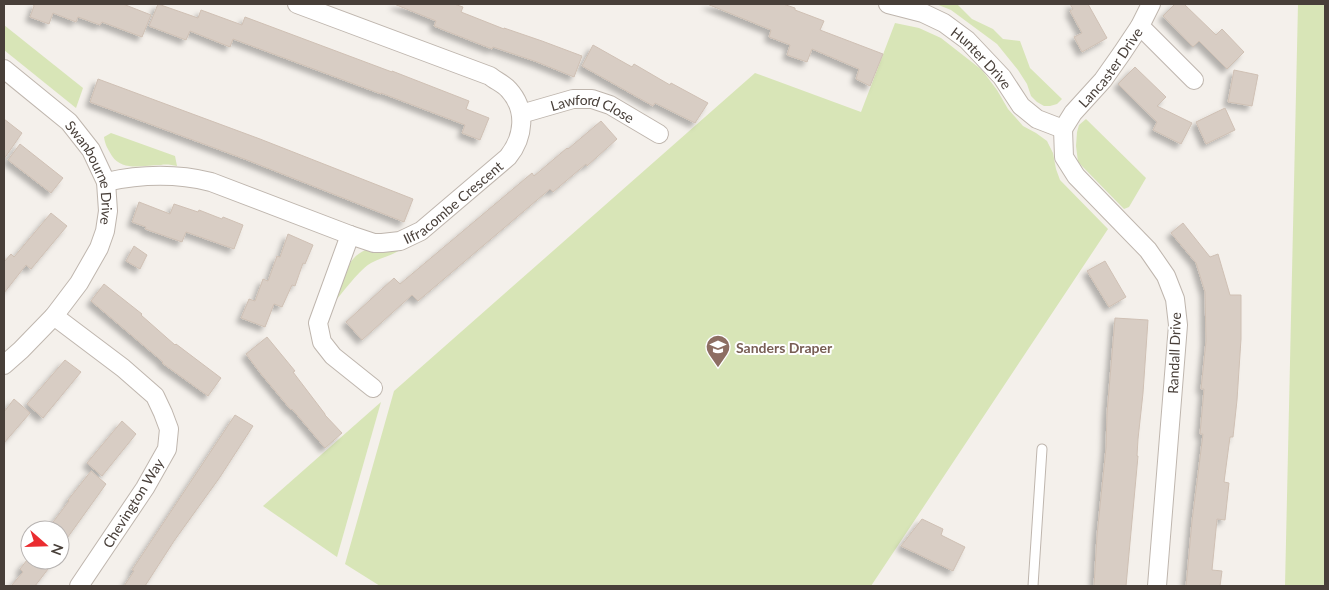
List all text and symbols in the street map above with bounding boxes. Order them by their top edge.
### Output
street label: Hunter Drive [948,23,1016,92]
street label: Lancaster Drive [1074,24,1145,110]
street label: Lawford Close [548,90,638,126]
street label: Swanbourne Drive [62,117,116,226]
street label: Ilfracombe Crescent [400,157,506,247]
street label: Randall Drive [1164,312,1184,394]
school or university icon: Sanders Draper [705,334,731,368]
place label: Sanders Draper [736,339,833,356]
street label: Chevington Way [99,455,168,551]
north arrow [20,520,70,570]
text: N [48,542,68,558]

